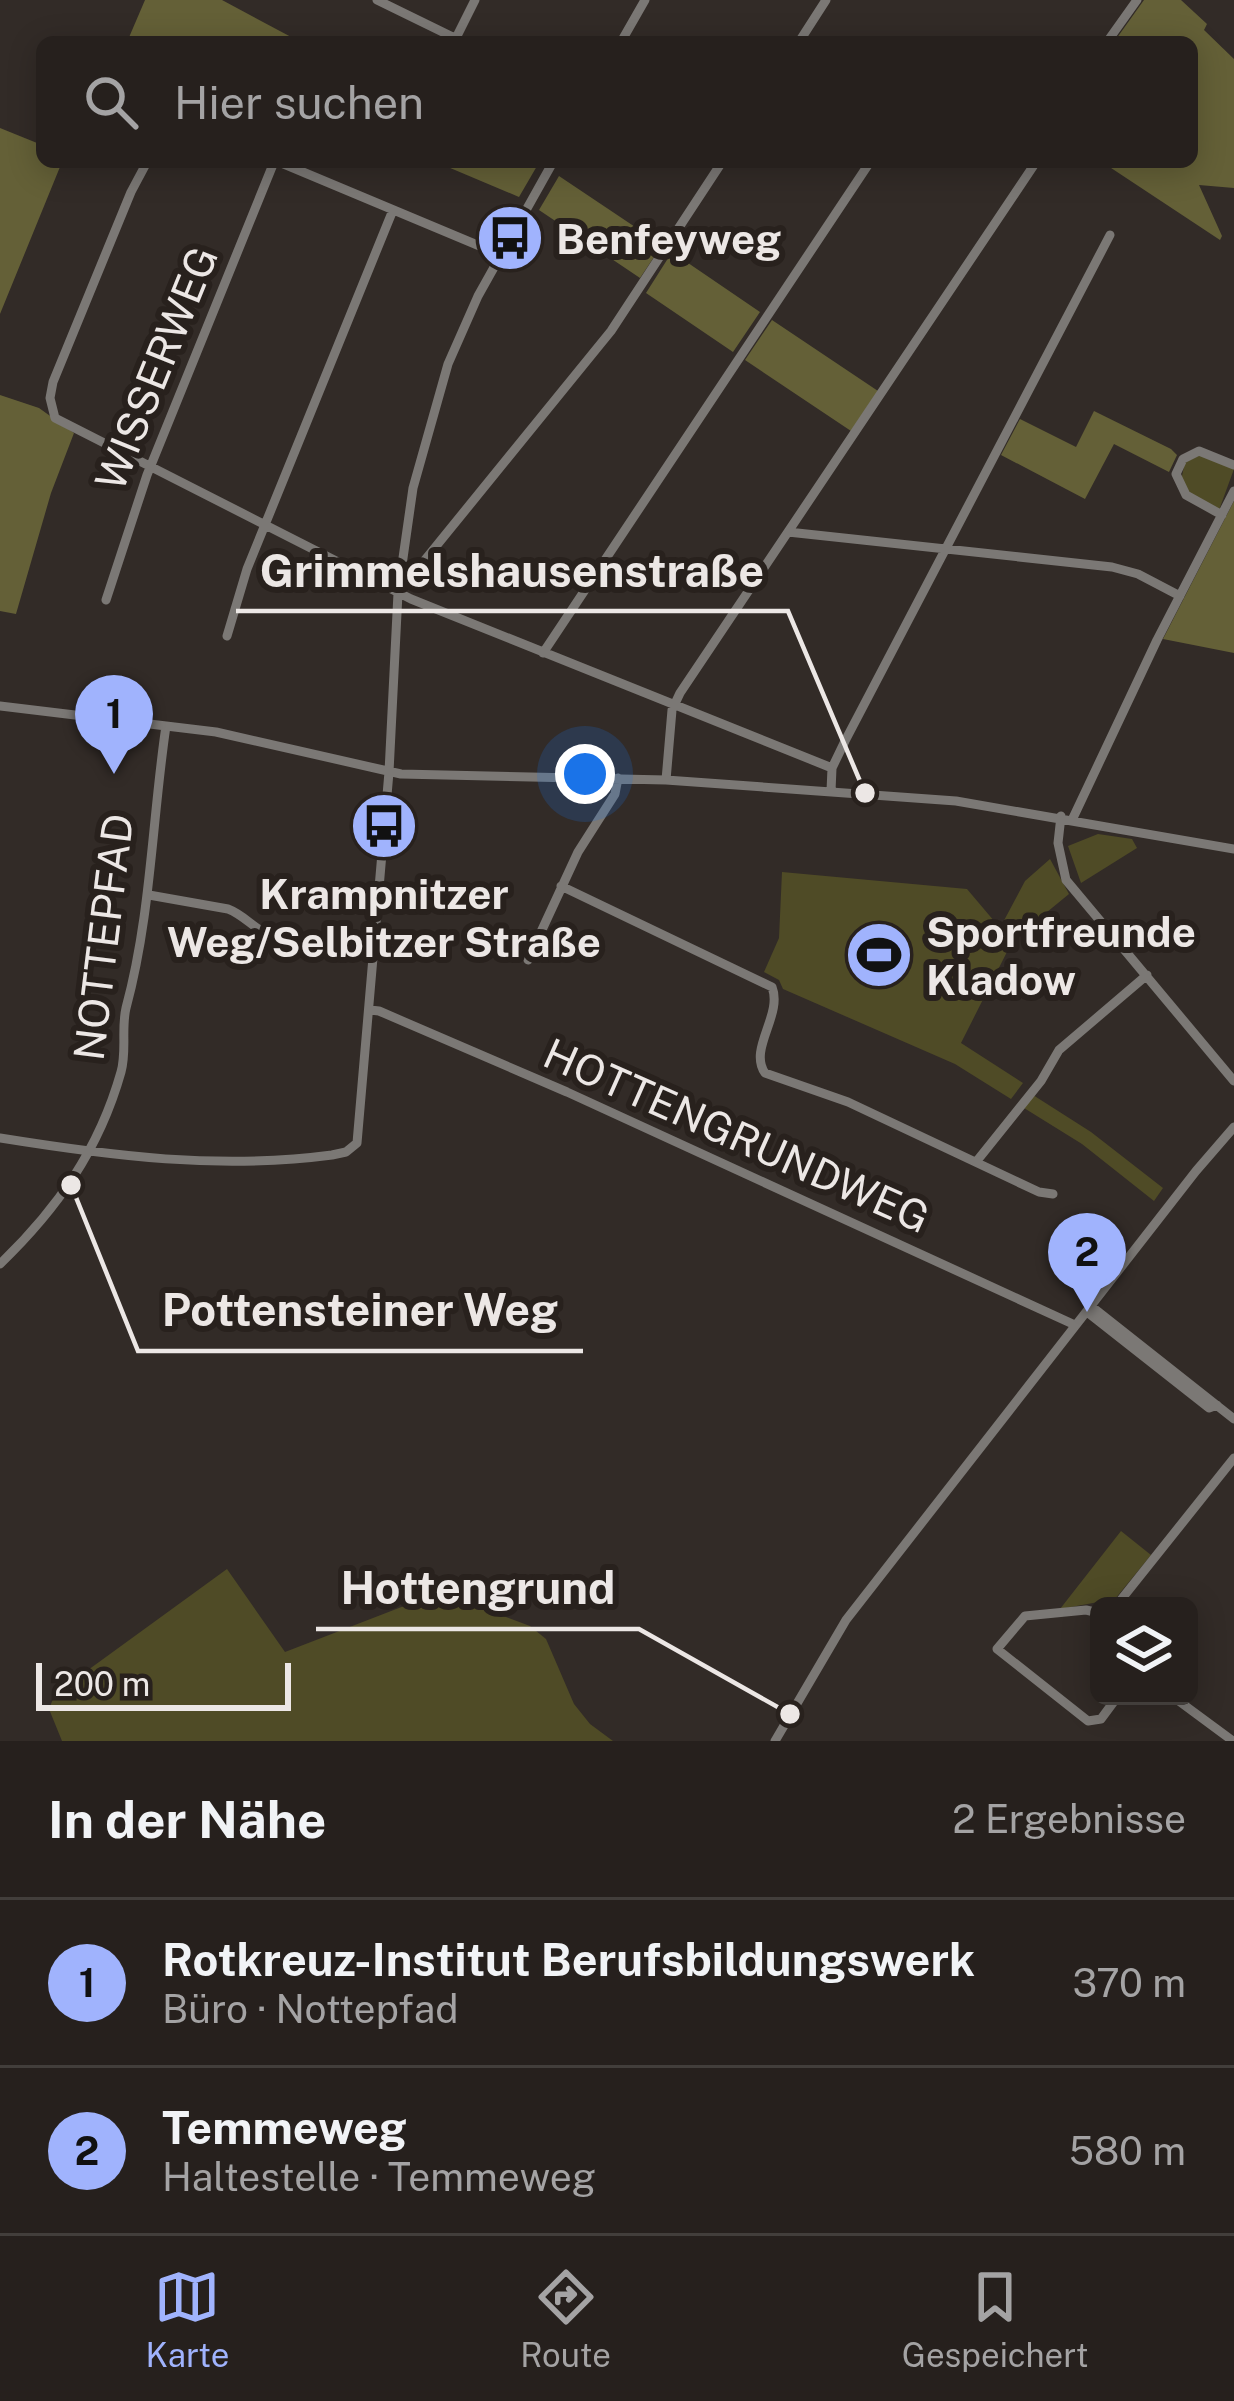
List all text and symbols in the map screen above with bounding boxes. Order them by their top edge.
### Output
search box [36,36,1198,168]
icon: search [78,69,144,135]
text: Hier suchen [174,76,424,129]
bus stop icon: Benfeyweg [475,203,545,273]
place label: Benfeyweg [556,214,781,263]
street label: WISSERWEG [85,239,227,497]
callout: Grimmelshausenstraße [236,530,788,611]
text: Grimmelshausenstraße [260,544,764,597]
pin: 1 [75,675,153,774]
your location [555,744,615,804]
bus stop icon: Krampnitzer Weg/Selbitzer Straße [349,791,419,861]
street label: NOTTEPFAD [64,811,142,1063]
place label: Krampnitzer Weg/Selbitzer Straße [167,869,601,966]
place label: Sportfreunde Kladow [926,907,1196,1004]
sports icon: Sportfreunde Kladow [844,920,914,990]
street label: HOTTENGRUNDWEG [537,1028,937,1242]
pin: 2 [1048,1213,1126,1312]
callout: Pottensteiner Weg [138,1270,583,1351]
text: Pottensteiner Weg [162,1283,558,1336]
callout: Hottengrund [316,1548,639,1629]
text: Hottengrund [341,1561,615,1614]
map controls [1090,1597,1198,1705]
button: layers [1090,1597,1198,1705]
scale bar [36,1657,291,1710]
text: 200 m [54,1665,150,1703]
text: In der Nähe [48,1790,326,1849]
text: 2 Ergebnisse [952,1796,1186,1842]
text: Rotkreuz-Institut Berufsbildungswerk [162,1933,975,1986]
text: 1 [79,1960,95,2006]
text: 370 m [1072,1960,1186,2006]
text: Büro · Nottepfad [162,1986,459,2032]
text: Temmeweg [162,2101,407,2154]
text: 2 [75,2128,99,2174]
text: 580 m [1069,2128,1186,2174]
text: Haltestelle · Temmeweg [162,2154,596,2200]
tab: Karte [145,2264,229,2374]
tab: Route [520,2264,611,2374]
tab: Gespeichert [902,2264,1089,2374]

